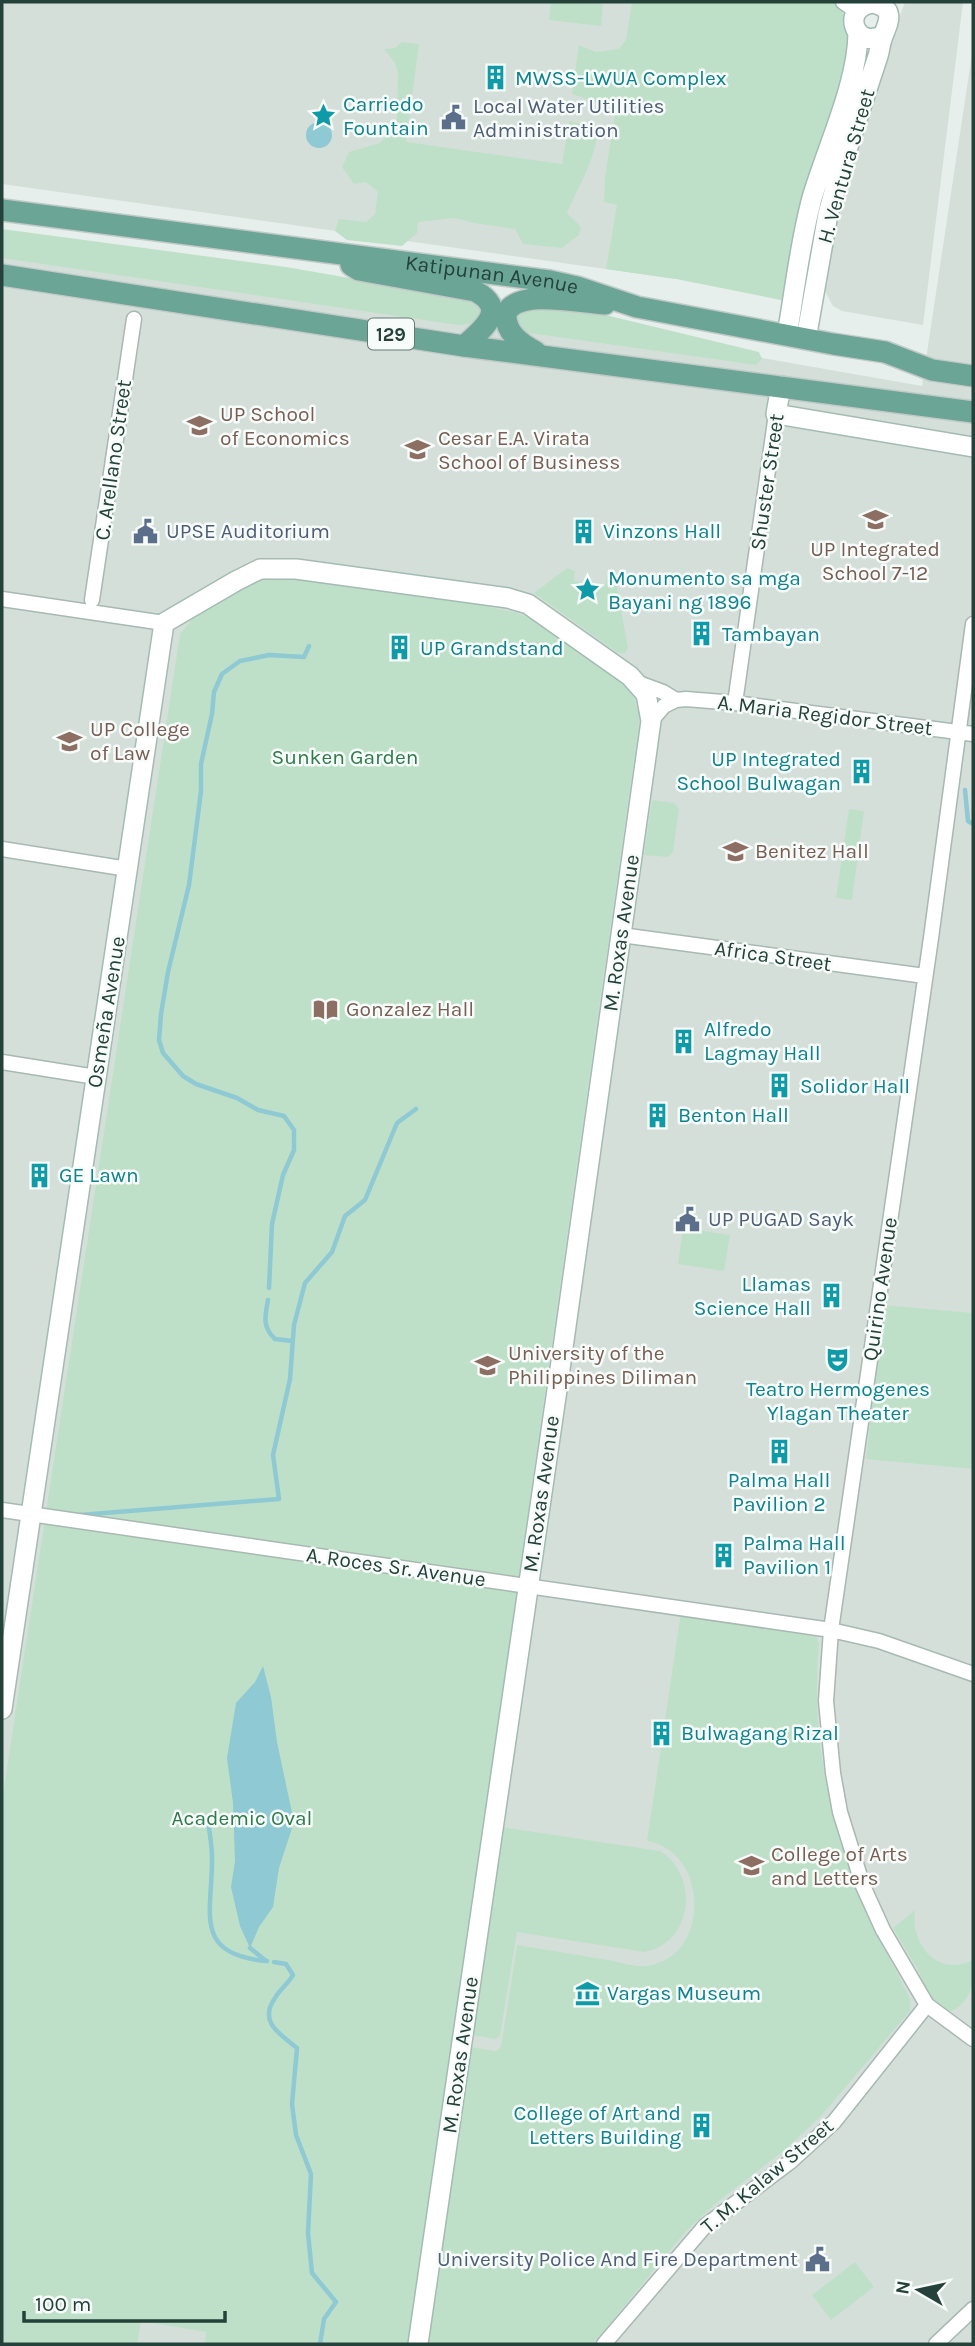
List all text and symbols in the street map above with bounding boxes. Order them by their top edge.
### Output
building icon: MWSS-LWUA Complex [481,64,509,92]
place label: MWSS-LWUA Complex [515,66,727,90]
street label: H. Ventura Street [812,86,880,246]
place label: Carriedo Fountain [343,92,429,140]
place label: Local Water Utilities Administration [473,94,664,142]
place icon: Carriedo Fountain [309,102,337,130]
public building icon: Local Water Utilities Administration [439,104,467,132]
street label: Katipunan Avenue [404,250,581,299]
road number: 129 [368,318,414,350]
street label: C. Arellano Street [90,378,136,542]
place label: UP School of Economics [220,402,350,450]
school or university icon: UP School of Economics [186,412,214,440]
street label: Shuster Street [746,412,789,552]
place label: Cesar E.A. Virata School of Business [438,426,620,474]
school or university icon: Cesar E.A. Virata School of Business [404,436,432,464]
school or university icon: UP Integrated School 7-12 [861,506,889,534]
public building icon: UPSE Auditorium [132,517,160,545]
building icon: Vinzons Hall [569,517,597,545]
place label: UPSE Auditorium [166,519,330,543]
place label: Vinzons Hall [603,519,721,543]
place label: UP Integrated School 7-12 [810,537,940,585]
place label: Monumento sa mga Bayani ng 1896 [608,566,801,614]
place icon: Monumento sa mga Bayani ng 1896 [574,576,602,604]
building icon: Tambayan [688,620,716,648]
place label: Tambayan [722,622,820,646]
building icon: UP Grandstand [386,634,414,662]
place label: UP Grandstand [420,636,564,660]
street label: A. Maria Regidor Street [716,690,934,740]
place label: UP College of Law [90,717,190,765]
school or university icon: UP College of Law [56,727,84,755]
park label: Sunken Garden [272,745,418,769]
place label: UP Integrated School Bulwagan [676,747,841,795]
building icon: UP Integrated School Bulwagan [847,757,875,785]
school or university icon: Benitez Hall [721,837,749,865]
place label: Benitez Hall [755,839,869,863]
street label: M. Roxas Avenue [598,853,644,1013]
street label: Osmeña Avenue [82,934,130,1090]
street label: Africa Street [713,936,833,976]
library icon: Gonzalez Hall [312,995,340,1023]
place label: Gonzalez Hall [346,997,474,1021]
place label: Alfredo Lagmay Hall [704,1017,821,1065]
building icon: Alfredo Lagmay Hall [670,1027,698,1055]
building icon: Solidor Hall [766,1072,794,1100]
place label: Solidor Hall [800,1074,910,1098]
building icon: Benton Hall [644,1101,672,1129]
place label: Benton Hall [678,1103,789,1127]
building icon: GE Lawn [25,1161,53,1189]
place label: GE Lawn [59,1163,139,1187]
public building icon: UP PUGAD Sayk [674,1205,702,1233]
place label: UP PUGAD Sayk [708,1207,854,1231]
street label: Quirino Avenue [858,1216,902,1362]
place label: Llamas Science Hall [694,1272,811,1320]
building icon: Llamas Science Hall [817,1282,845,1310]
place label: University of the Philippines Diliman [508,1341,697,1389]
theatre icon: Teatro Hermogenes Ylagan Theater [824,1346,852,1374]
school or university icon: University of the Philippines Diliman [474,1351,502,1379]
place label: Teatro Hermogenes Ylagan Theater [746,1377,930,1425]
street label: M. Roxas Avenue [518,1414,564,1574]
building icon: Palma Hall Pavilion 2 [765,1437,793,1465]
place label: Palma Hall Pavilion 2 [728,1468,830,1516]
place label: Palma Hall Pavilion 1 [743,1531,846,1579]
building icon: Palma Hall Pavilion 1 [709,1541,737,1569]
street label: A. Roces Sr. Avenue [305,1543,487,1591]
building icon: Bulwagang Rizal [647,1719,675,1747]
place label: Bulwagang Rizal [681,1721,839,1745]
park label: Academic Oval [172,1806,312,1830]
place label: College of Arts and Letters [771,1842,908,1890]
school or university icon: College of Arts and Letters [737,1852,765,1880]
street label: M. Roxas Avenue [437,1975,483,2135]
museum icon: Vargas Museum [573,1979,601,2007]
place label: Vargas Museum [607,1981,761,2005]
place label: College of Art and Letters Building [514,2101,681,2149]
building icon: College of Art and Letters Building [687,2111,715,2139]
street label: T. M. Kalaw Street [696,2114,838,2238]
public building icon: University Police And Fire Department [804,2245,832,2273]
place label: University Police And Fire Department [437,2247,798,2271]
north arrow [884,2255,954,2325]
text: N [891,2279,915,2296]
scale bar [24,2280,226,2324]
text: 100 m [35,2292,92,2316]

